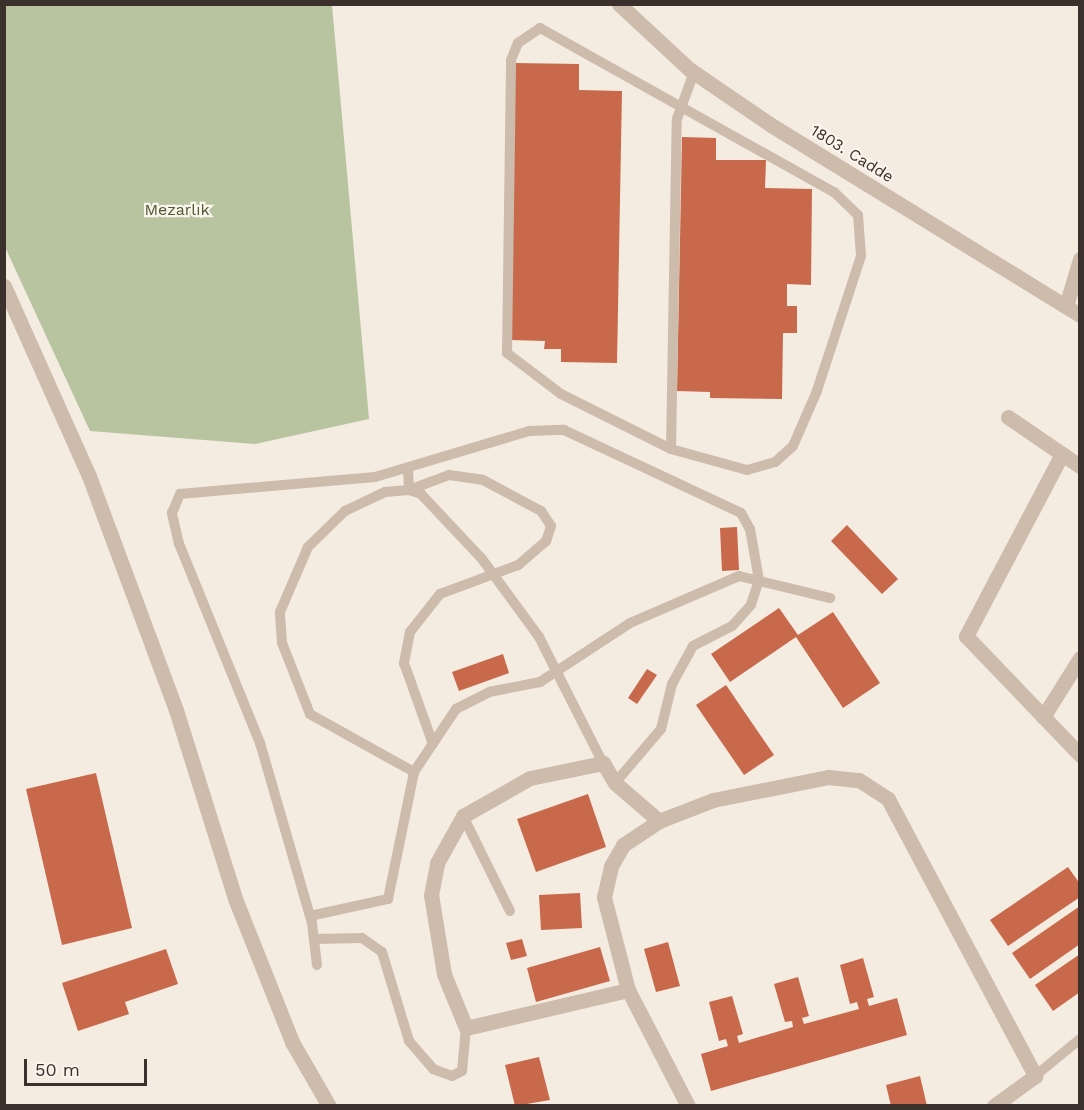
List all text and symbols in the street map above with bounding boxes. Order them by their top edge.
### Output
street label: 1803. Cadde [807,121,897,187]
park label: Mezarlık [144,200,210,220]
scale bar [27,1047,150,1085]
text: 50 m [35,1059,80,1080]

